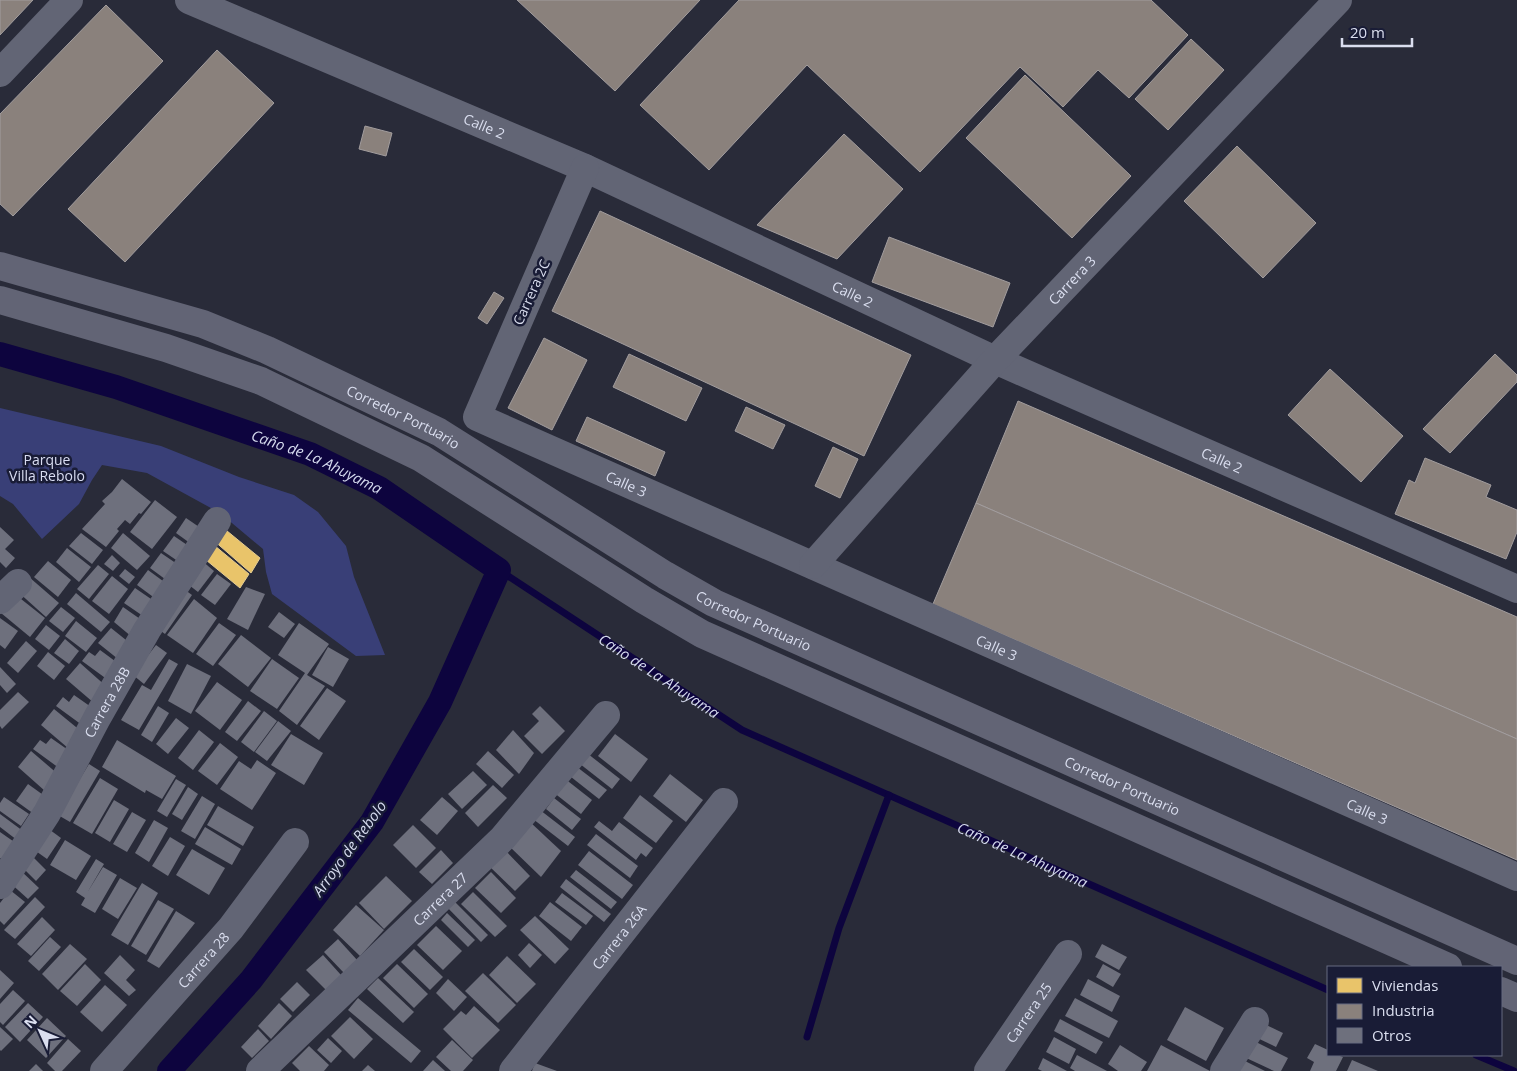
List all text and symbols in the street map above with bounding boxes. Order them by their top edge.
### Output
scale bar [1342,15,1412,47]
text: 20 m [1350,22,1385,42]
street label: Calle 2 [461,108,508,143]
street label: Carrera 3 [1044,251,1099,308]
street label: Carrera 2C [508,256,554,328]
street label: Calle 2 [829,276,877,311]
street label: Corredor Portuario [344,380,464,453]
water label: Caño de La Ahuyama [249,425,386,498]
street label: Calle 2 [1199,442,1246,477]
park label: Parque Villa Rebolo [9,450,85,485]
street label: Calle 3 [603,466,650,501]
street label: Corredor Portuario [693,585,814,655]
water label: Caño de La Ahuyama [595,629,724,723]
street label: Calle 3 [973,630,1021,664]
street label: Carrera 28B [79,663,134,741]
street label: Corredor Portuario [1062,751,1183,819]
street label: Calle 3 [1344,793,1391,828]
water label: Arroyo de Rebolo [307,796,390,901]
water label: Caño de La Ahuyama [954,817,1091,892]
street label: Carrera 27 [408,868,471,929]
street label: Carrera 26A [587,900,650,973]
street label: Carrera 28 [173,927,233,992]
legend [1327,966,1502,1056]
text: Viviendas [1372,975,1438,995]
street label: Carrera 25 [1001,978,1055,1046]
text: Industria [1372,1000,1435,1020]
north arrow [15,1006,65,1056]
text: N [19,1011,41,1032]
text: Otros [1372,1025,1411,1045]

